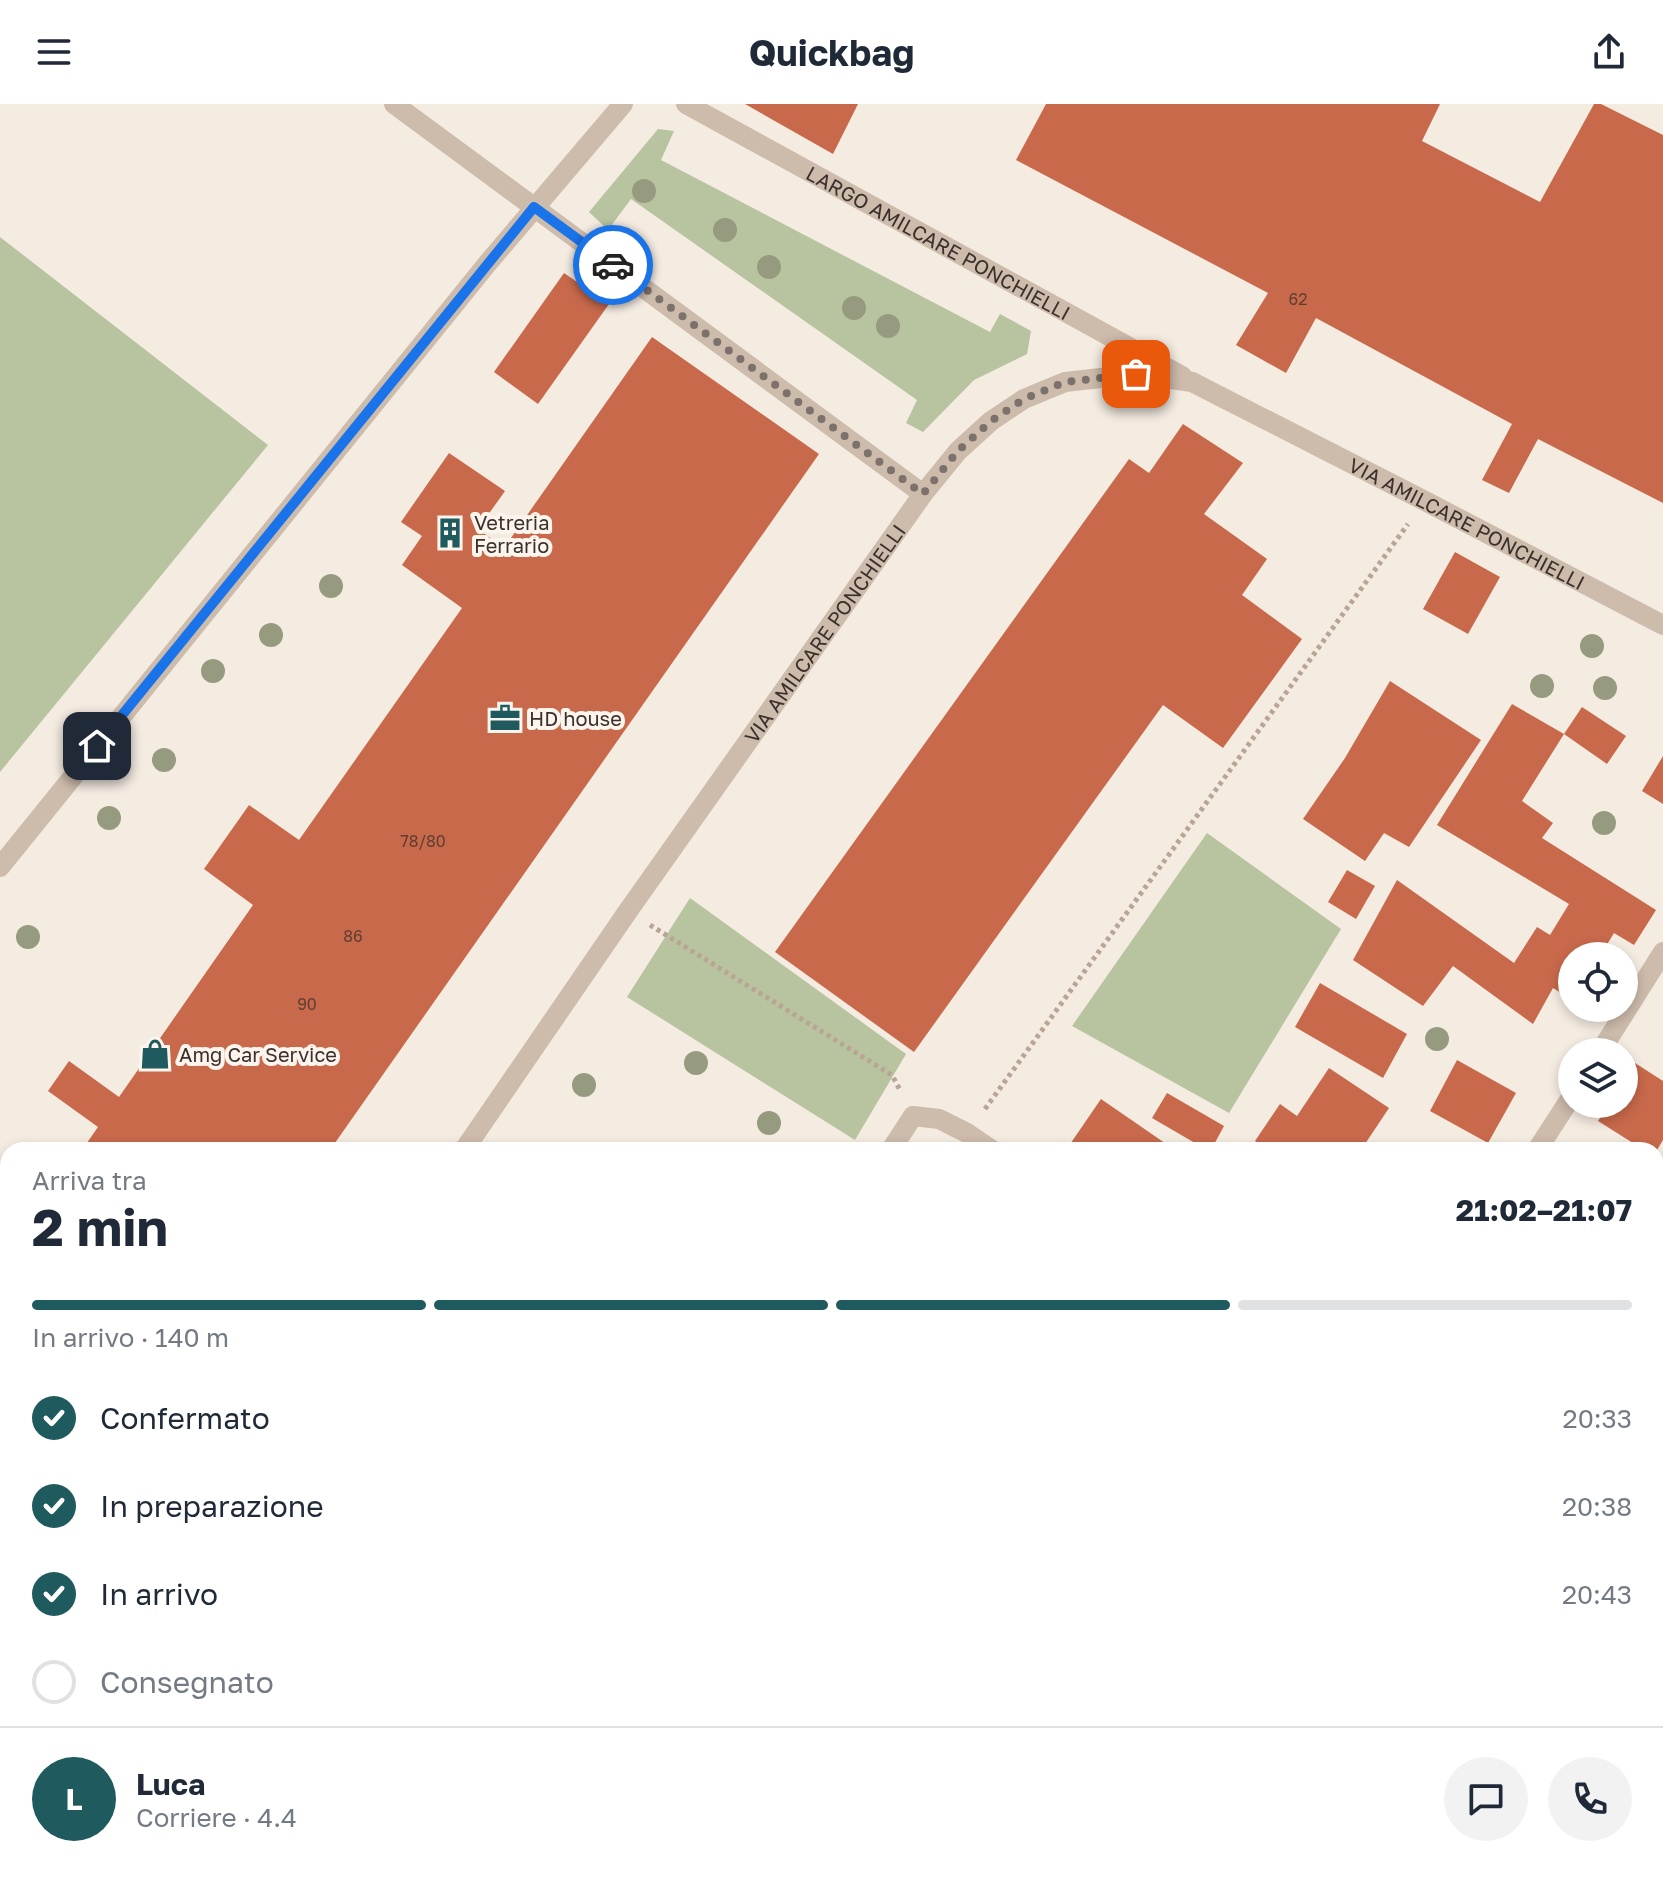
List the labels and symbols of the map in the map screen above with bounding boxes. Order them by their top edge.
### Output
street label: LARGO AMILCARE PONCHIELLI [802,160,1075,324]
courier [573,225,653,305]
house number: 62 [1289,289,1307,309]
pin [1102,340,1170,408]
street label: VIA AMILCARE PONCHIELLI [1345,452,1589,594]
place label: Vetreria Ferrario [474,510,549,557]
building icon: Vetreria Ferrario [433,516,467,550]
street label: VIA AMILCARE PONCHIELLI [739,519,910,747]
office icon: HD house [488,701,522,735]
place label: HD house [529,706,622,730]
pin [63,712,131,780]
house number: 78/80 [400,831,446,851]
house number: 86 [343,926,363,946]
house number: 90 [297,994,317,1014]
shop icon: Amg Car Service [138,1037,172,1071]
place label: Amg Car Service [179,1042,337,1066]

